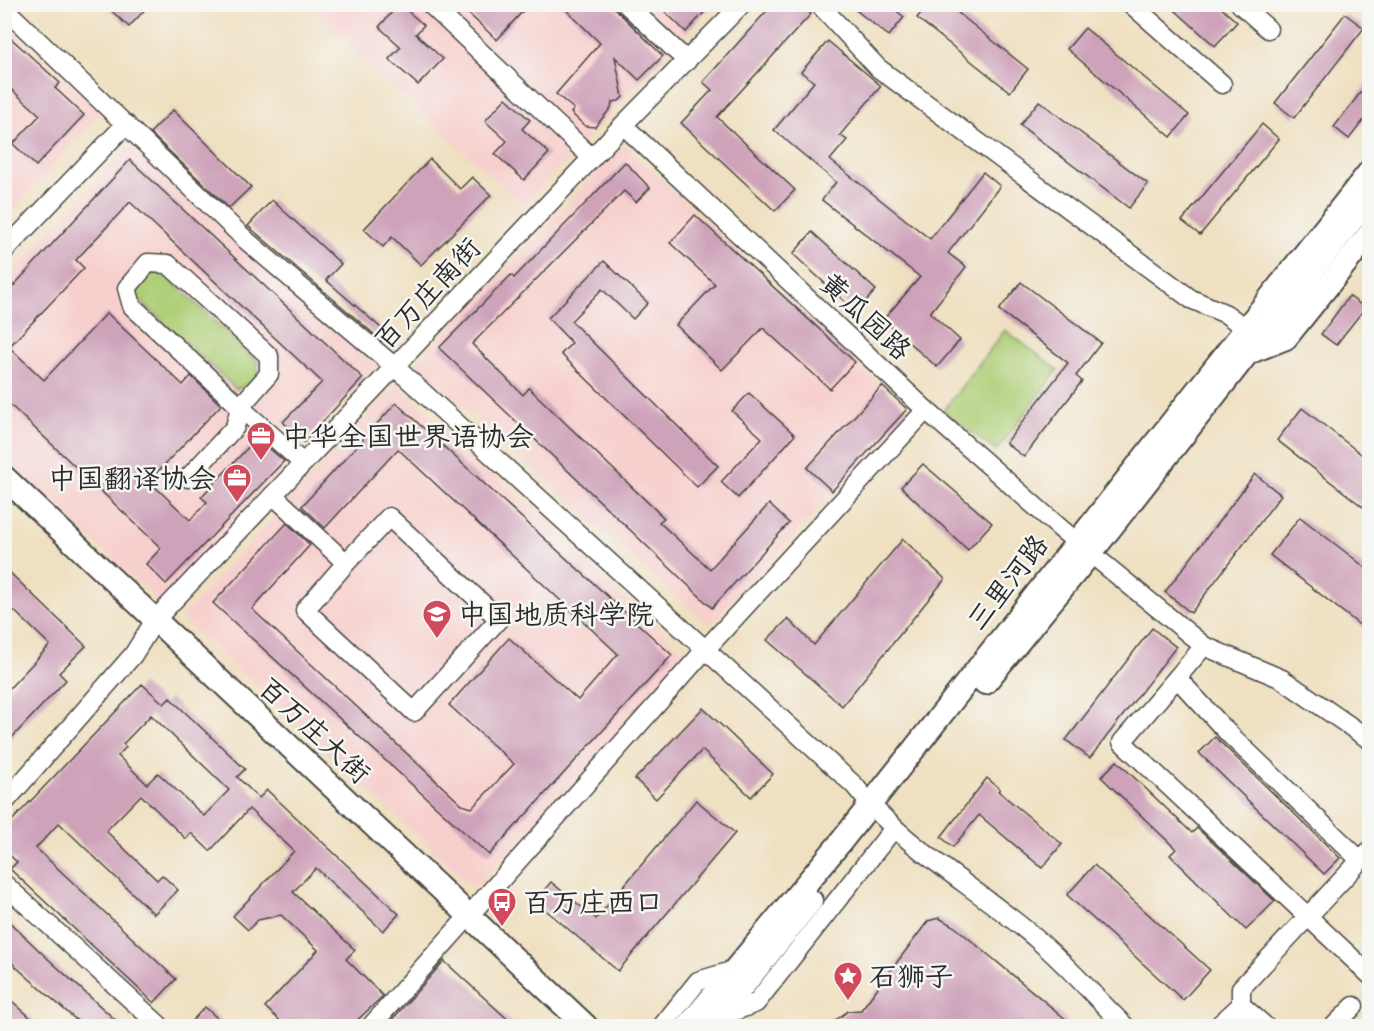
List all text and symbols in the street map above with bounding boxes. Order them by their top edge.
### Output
street label: 百万庄南街 [367,230,488,356]
street label: 黄瓜园路 [813,265,919,367]
place label: 中华全国世界语协会 [282,419,534,454]
office icon: 中华全国世界语协会 [245,420,277,462]
place label: 中国翻译协会 [48,461,216,496]
office icon: 中国翻译协会 [221,462,253,504]
street label: 三里河路 [959,527,1056,637]
place label: 中国地质科学院 [458,597,654,632]
school or university icon: 中国地质科学院 [421,598,453,640]
street label: 百万庄大街 [252,670,378,791]
place label: 百万庄西口 [523,885,663,920]
bus stop icon: 百万庄西口 [486,886,518,928]
place label: 石狮子 [869,959,953,994]
place icon: 石狮子 [832,960,864,1002]

